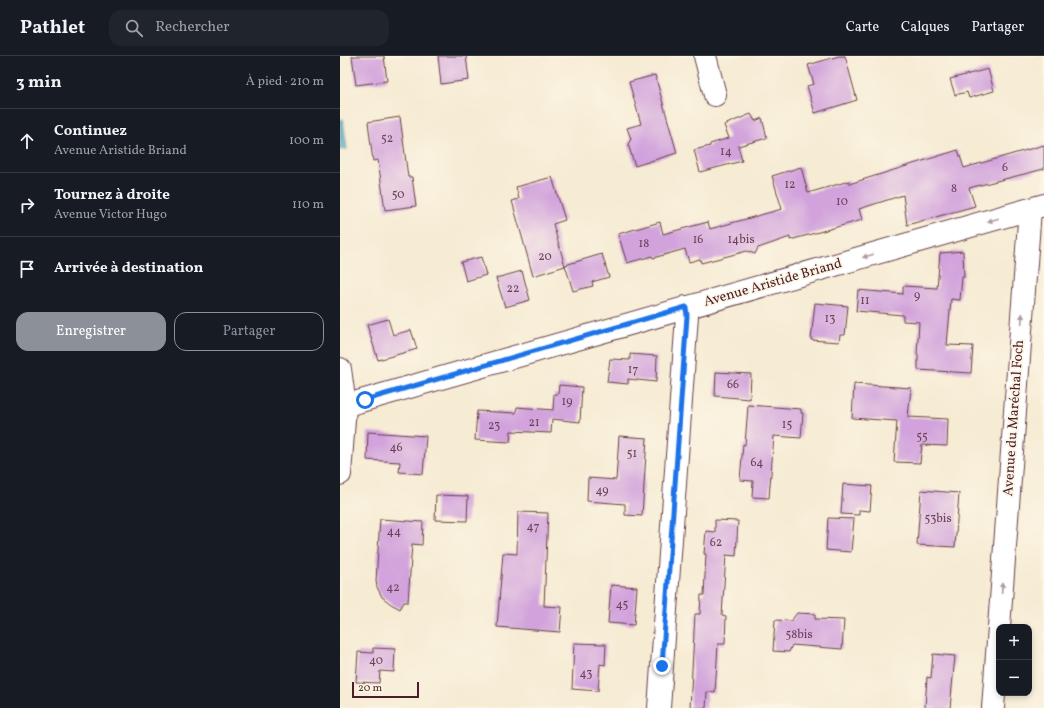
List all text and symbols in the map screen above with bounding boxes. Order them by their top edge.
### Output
search box [109,10,389,46]
text: Pathlet [20,15,85,41]
icon: search [123,17,145,39]
text: Rechercher [155,17,230,38]
text: Carte [846,18,879,37]
text: Calques [901,18,949,37]
text: Partager [971,18,1024,37]
text: 3 min [16,71,62,94]
text: À pied · 210 m [246,73,324,91]
text: Continuez [54,121,127,142]
icon: ahead [16,130,38,152]
house number: 52 [381,131,393,147]
text: 100 m [289,132,324,150]
text: Avenue Aristide Briand [54,142,187,160]
house number: 14 [720,144,732,160]
house number: 6 [1002,160,1008,176]
house number: 12 [784,177,796,193]
house number: 8 [951,181,957,197]
text: Tournez à droite [54,185,170,206]
house number: 50 [392,187,404,203]
icon: right [16,194,38,216]
house number: 10 [836,194,848,210]
text: 110 m [292,196,324,214]
text: Avenue Victor Hugo [54,206,167,224]
one-way arrow [987,217,999,223]
house number: 16 [693,232,703,248]
house number: 14bis [727,232,755,248]
house number: 18 [639,236,649,252]
house number: 20 [538,249,552,265]
one-way arrow [862,253,874,259]
street label: Avenue Aristide Briand [702,254,844,312]
icon: arrive [16,258,38,280]
text: Arrivée à destination [54,258,203,279]
house number: 22 [507,281,519,297]
house number: 9 [914,288,920,304]
house number: 11 [860,293,870,309]
house number: 13 [825,311,835,327]
button: Enregistrer [16,312,166,351]
button: Partager [174,312,324,351]
one-way arrow [1018,313,1025,325]
street label: Avenue du Maréchal Foch [999,339,1029,497]
house number: 17 [628,362,638,378]
house number: 66 [727,377,739,393]
route start [356,391,374,409]
house number: 19 [562,394,572,410]
house number: 21 [528,415,540,431]
house number: 15 [782,417,792,433]
house number: 23 [488,418,500,434]
house number: 55 [916,429,928,445]
house number: 46 [389,440,403,456]
house number: 51 [627,446,637,462]
house number: 64 [751,455,763,471]
house number: 49 [595,483,609,499]
house number: 53bis [924,511,952,527]
house number: 47 [527,519,540,535]
house number: 44 [387,524,401,540]
house number: 62 [710,535,722,551]
house number: 42 [386,580,400,596]
one-way arrow [998,582,1005,594]
house number: 45 [616,597,629,613]
map controls [996,624,1032,696]
button: + [996,624,1032,660]
house number: 58bis [785,627,813,643]
house number: 40 [369,653,383,669]
route end [653,657,671,675]
button: − [996,660,1032,696]
house number: 43 [580,666,592,682]
scale bar [352,680,419,699]
text: 20 m [358,681,382,696]

